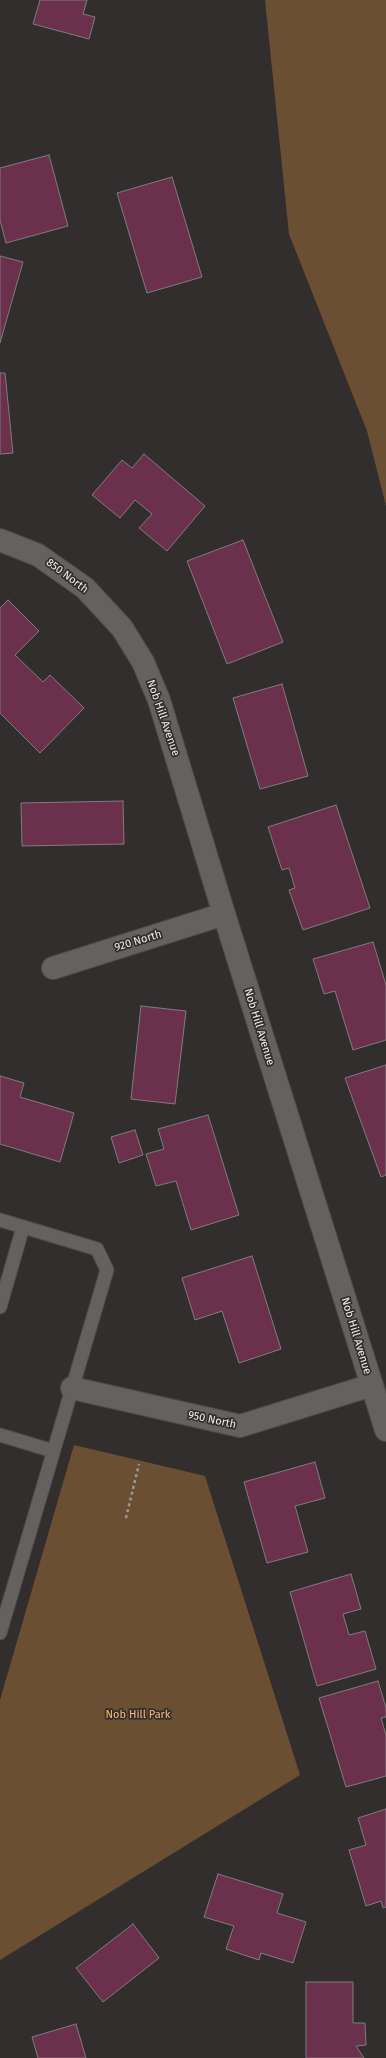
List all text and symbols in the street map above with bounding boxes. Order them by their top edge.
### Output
street label: 850 North [43,556,91,596]
street label: Nob Hill Avenue [144,678,182,758]
street label: 920 North [113,928,163,954]
street label: Nob Hill Avenue [241,987,277,1067]
street label: Nob Hill Avenue [338,1296,374,1376]
street label: 950 North [187,1408,237,1432]
park label: Nob Hill Park [106,1708,170,1722]

